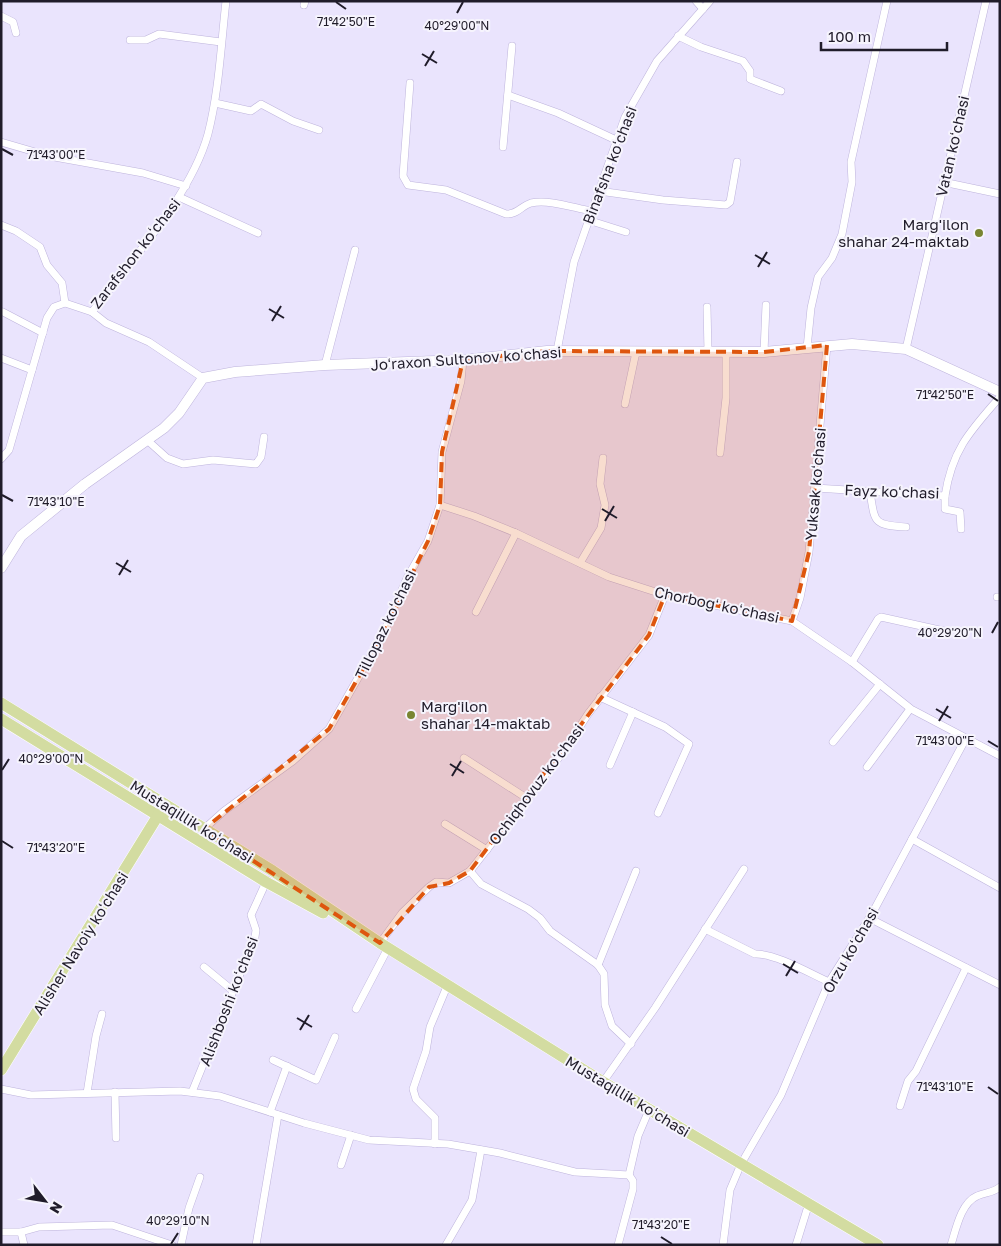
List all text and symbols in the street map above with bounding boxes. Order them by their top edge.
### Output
text: 71°42'50"E [317,14,375,29]
text: 40°29'00"N [425,18,489,33]
scale bar [821,20,947,52]
text: 100 m [828,27,871,45]
street label: Vatan koʻchasi [932,94,972,198]
street label: Binafsha koʻchasi [578,103,640,227]
text: 71°43'00"E [27,147,85,162]
street label: Zarafshon koʻchasi [86,194,184,312]
place label: Marg'ilon shahar 24-maktab [838,215,969,250]
marker: Marg'ilon shahar 24-maktab [973,227,985,239]
street label: Joʻraxon Sultonov koʻchasi [370,342,562,374]
text: 71°42'50"E [916,387,974,402]
street label: Yuksak koʻchasi [801,427,829,541]
street label: Fayz koʻchasi [844,480,940,502]
text: 71°43'10"E [27,494,85,509]
street label: Tillopaz koʻchasi [351,566,419,682]
street label: Chorbogʻ koʻchasi [653,582,781,626]
text: 40°29'20"N [918,625,982,640]
place label: Marg'ilon shahar 14-maktab [421,697,550,732]
marker: Marg'ilon shahar 14-maktab [405,709,417,721]
street label: Ochiqhovuz koʻchasi [485,720,587,848]
text: 71°43'00"E [916,733,974,748]
text: 40°29'00"N [19,751,83,766]
street label: Mustaqillik koʻchasi [127,776,257,866]
text: 71°43'20"E [27,840,85,855]
street label: Alisher Navoiy koʻchasi [29,868,131,1018]
street label: Orzu koʻchasi [818,904,882,996]
street label: Alishboshi koʻchasi [195,934,261,1068]
street label: Mustaqillik koʻchasi [563,1052,693,1140]
text: 71°43'10"E [916,1079,974,1094]
north arrow [20,1176,70,1226]
text: N [47,1199,67,1217]
text: 40°29'10"N [146,1213,210,1228]
text: 71°43'20"E [632,1217,690,1232]

